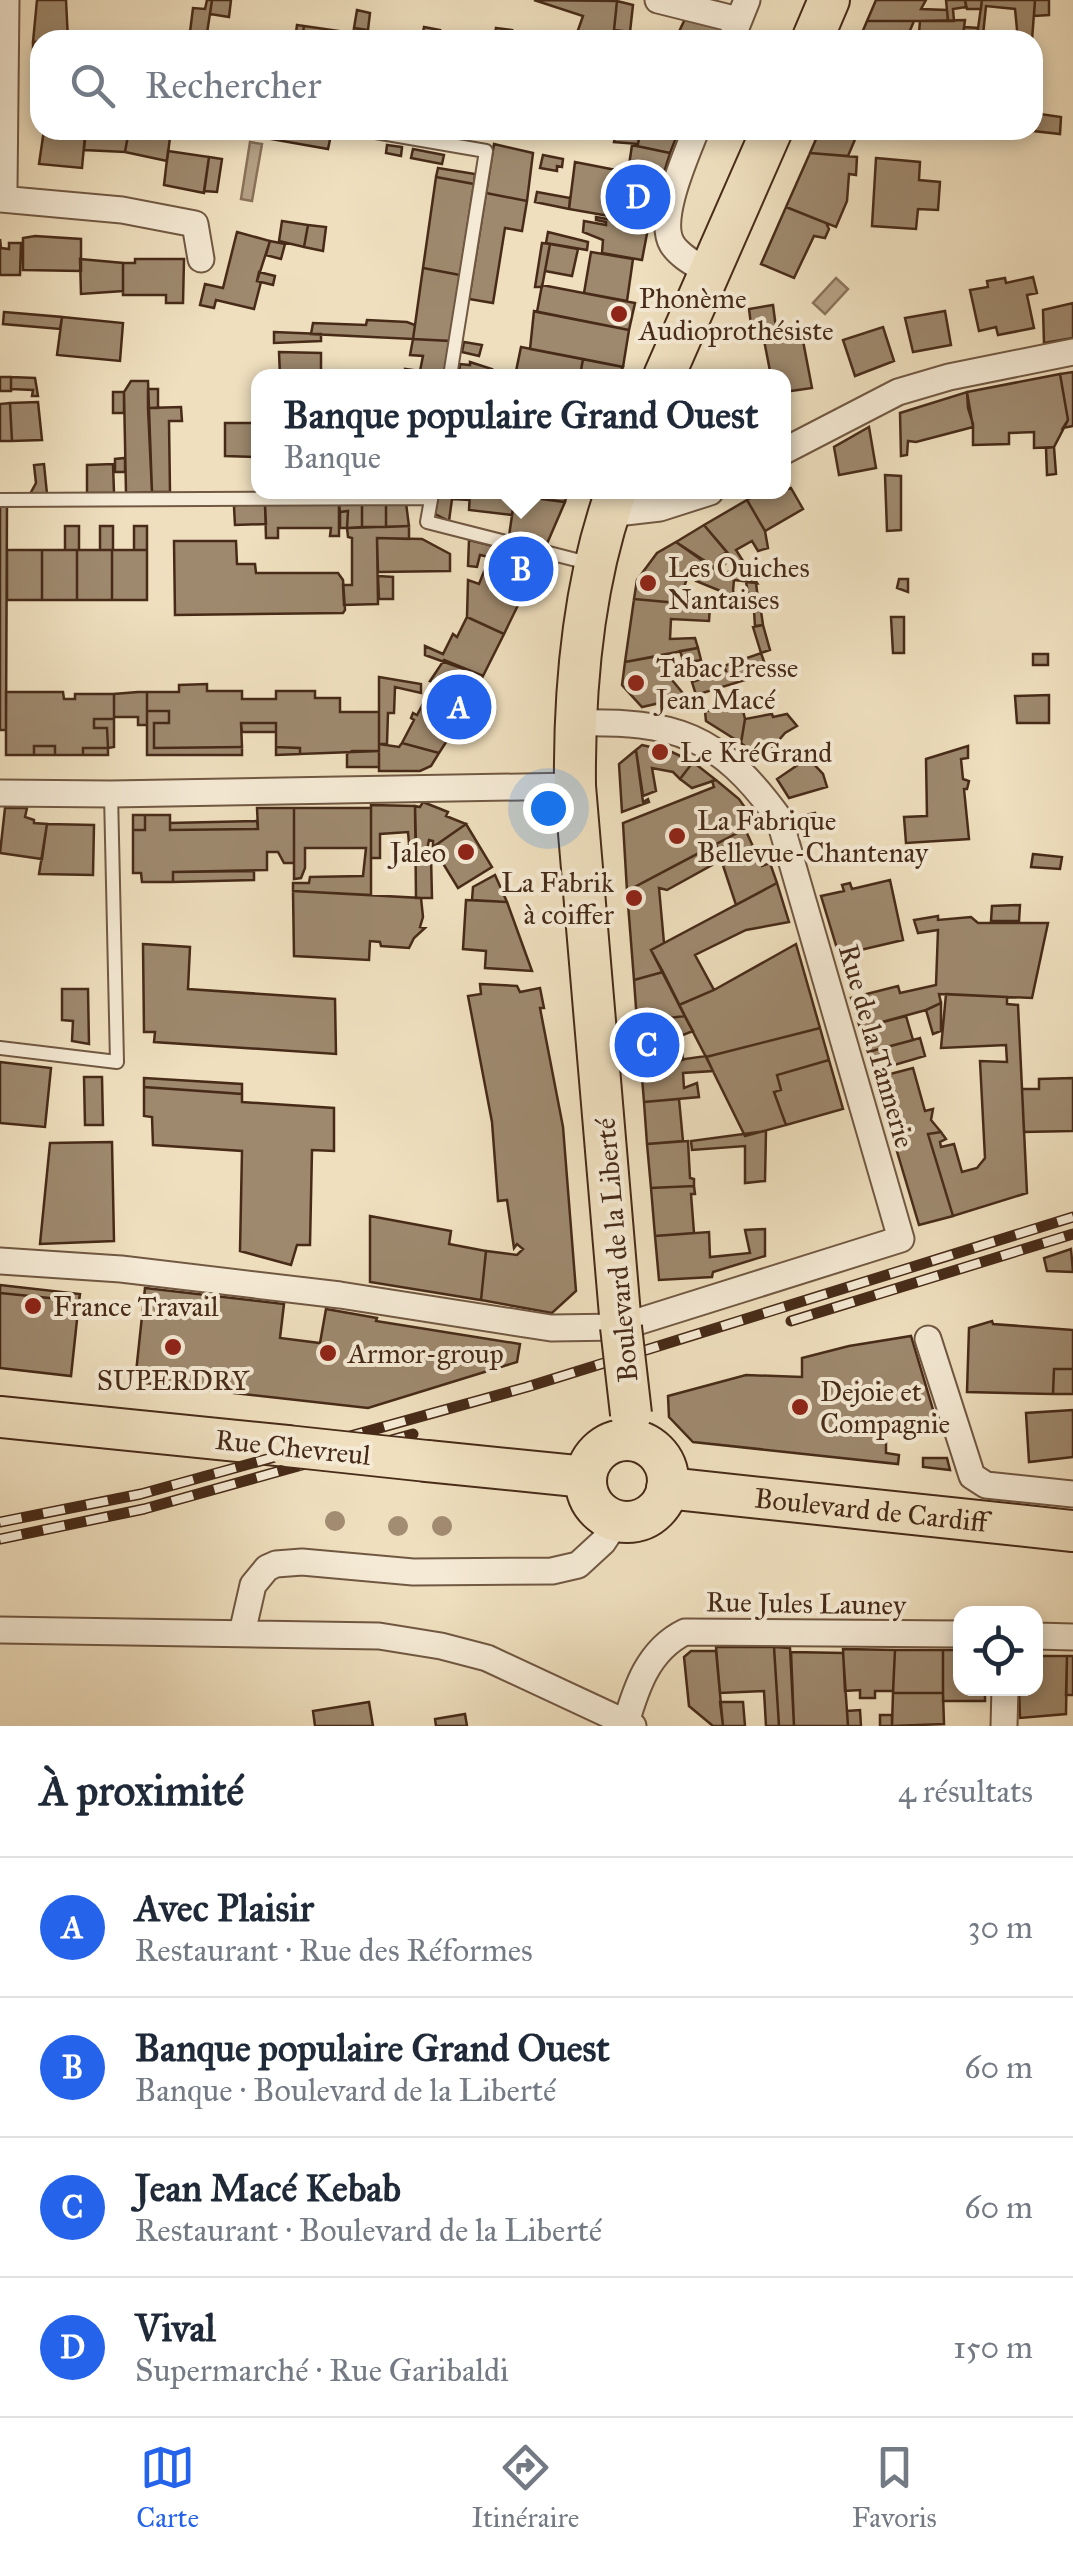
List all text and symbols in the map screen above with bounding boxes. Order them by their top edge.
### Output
search box [30,30,1043,140]
icon: search [65,58,120,113]
text: Rechercher [145,62,321,108]
pin: D [606,160,670,234]
place label: Phonème Audioprothésiste [638,281,834,348]
marker: Phonème Audioprothésiste [608,303,630,325]
popup [251,369,791,499]
text: Banque populaire Grand Ouest [284,392,758,438]
text: Banque [284,438,381,477]
pin: B [488,532,554,606]
place label: Les Ouiches Nantaises [668,550,810,617]
marker: Les Ouiches Nantaises [637,572,659,594]
place label: Tabac Presse Jean Macé [653,650,799,717]
pin: A [426,670,492,744]
marker: Tabac Presse Jean Macé [625,672,647,694]
place label: Le KréGrand [680,735,832,770]
marker: Le KréGrand [649,741,671,763]
your location [523,783,574,834]
place label: La Fabrique Bellevue-Chantenay [697,803,929,870]
marker: La Fabrique Bellevue-Chantenay [666,825,688,847]
place label: Jaleo [387,835,446,870]
marker: Jaleo [455,841,477,863]
place label: La Fabrik à coiffer [501,865,614,932]
marker: La Fabrik à coiffer [623,887,645,909]
street label: Rue de la Tannerie [831,940,922,1152]
pin: C [614,1008,680,1082]
street label: Boulevard de la Liberté [587,1116,645,1384]
place label: France Travail [53,1289,219,1324]
marker: France Travail [22,1295,44,1317]
marker: SUPERDRY [162,1336,184,1358]
place label: Armor-group [347,1336,504,1371]
marker: Armor-group [317,1342,339,1364]
place label: SUPERDRY [97,1363,251,1398]
place label: Dejoie et Compagnie [820,1374,950,1441]
marker: Dejoie et Compagnie [789,1396,811,1418]
street label: Rue Chevreul [213,1422,373,1473]
street label: Boulevard de Cardiff [753,1480,993,1540]
street label: Rue Jules Launey [706,1584,907,1623]
map controls [953,1606,1043,1696]
button: locate [953,1606,1043,1696]
text: À proximité [40,1765,244,1817]
text: 4 résultats [898,1772,1033,1811]
text: Avec Plaisir [135,1885,314,1931]
text: A [62,1908,83,1947]
text: 30 m [968,1908,1033,1947]
text: Restaurant · Rue des Réformes [135,1931,533,1970]
text: Banque populaire Grand Ouest [135,2025,610,2071]
text: B [62,2048,83,2087]
text: 60 m [964,2048,1033,2087]
text: Banque · Boulevard de la Liberté [135,2071,556,2110]
text: Jean Macé Kebab [135,2165,401,2211]
text: C [62,2188,83,2227]
text: 60 m [964,2188,1033,2227]
text: Restaurant · Boulevard de la Liberté [135,2211,602,2250]
text: Vival [135,2305,216,2351]
text: D [60,2328,85,2367]
text: 150 m [953,2328,1033,2367]
text: Supermarché · Rue Garibaldi [135,2351,509,2390]
tab: Carte [136,2440,199,2535]
tab: Itinéraire [472,2440,579,2535]
tab: Favoris [852,2440,937,2535]

